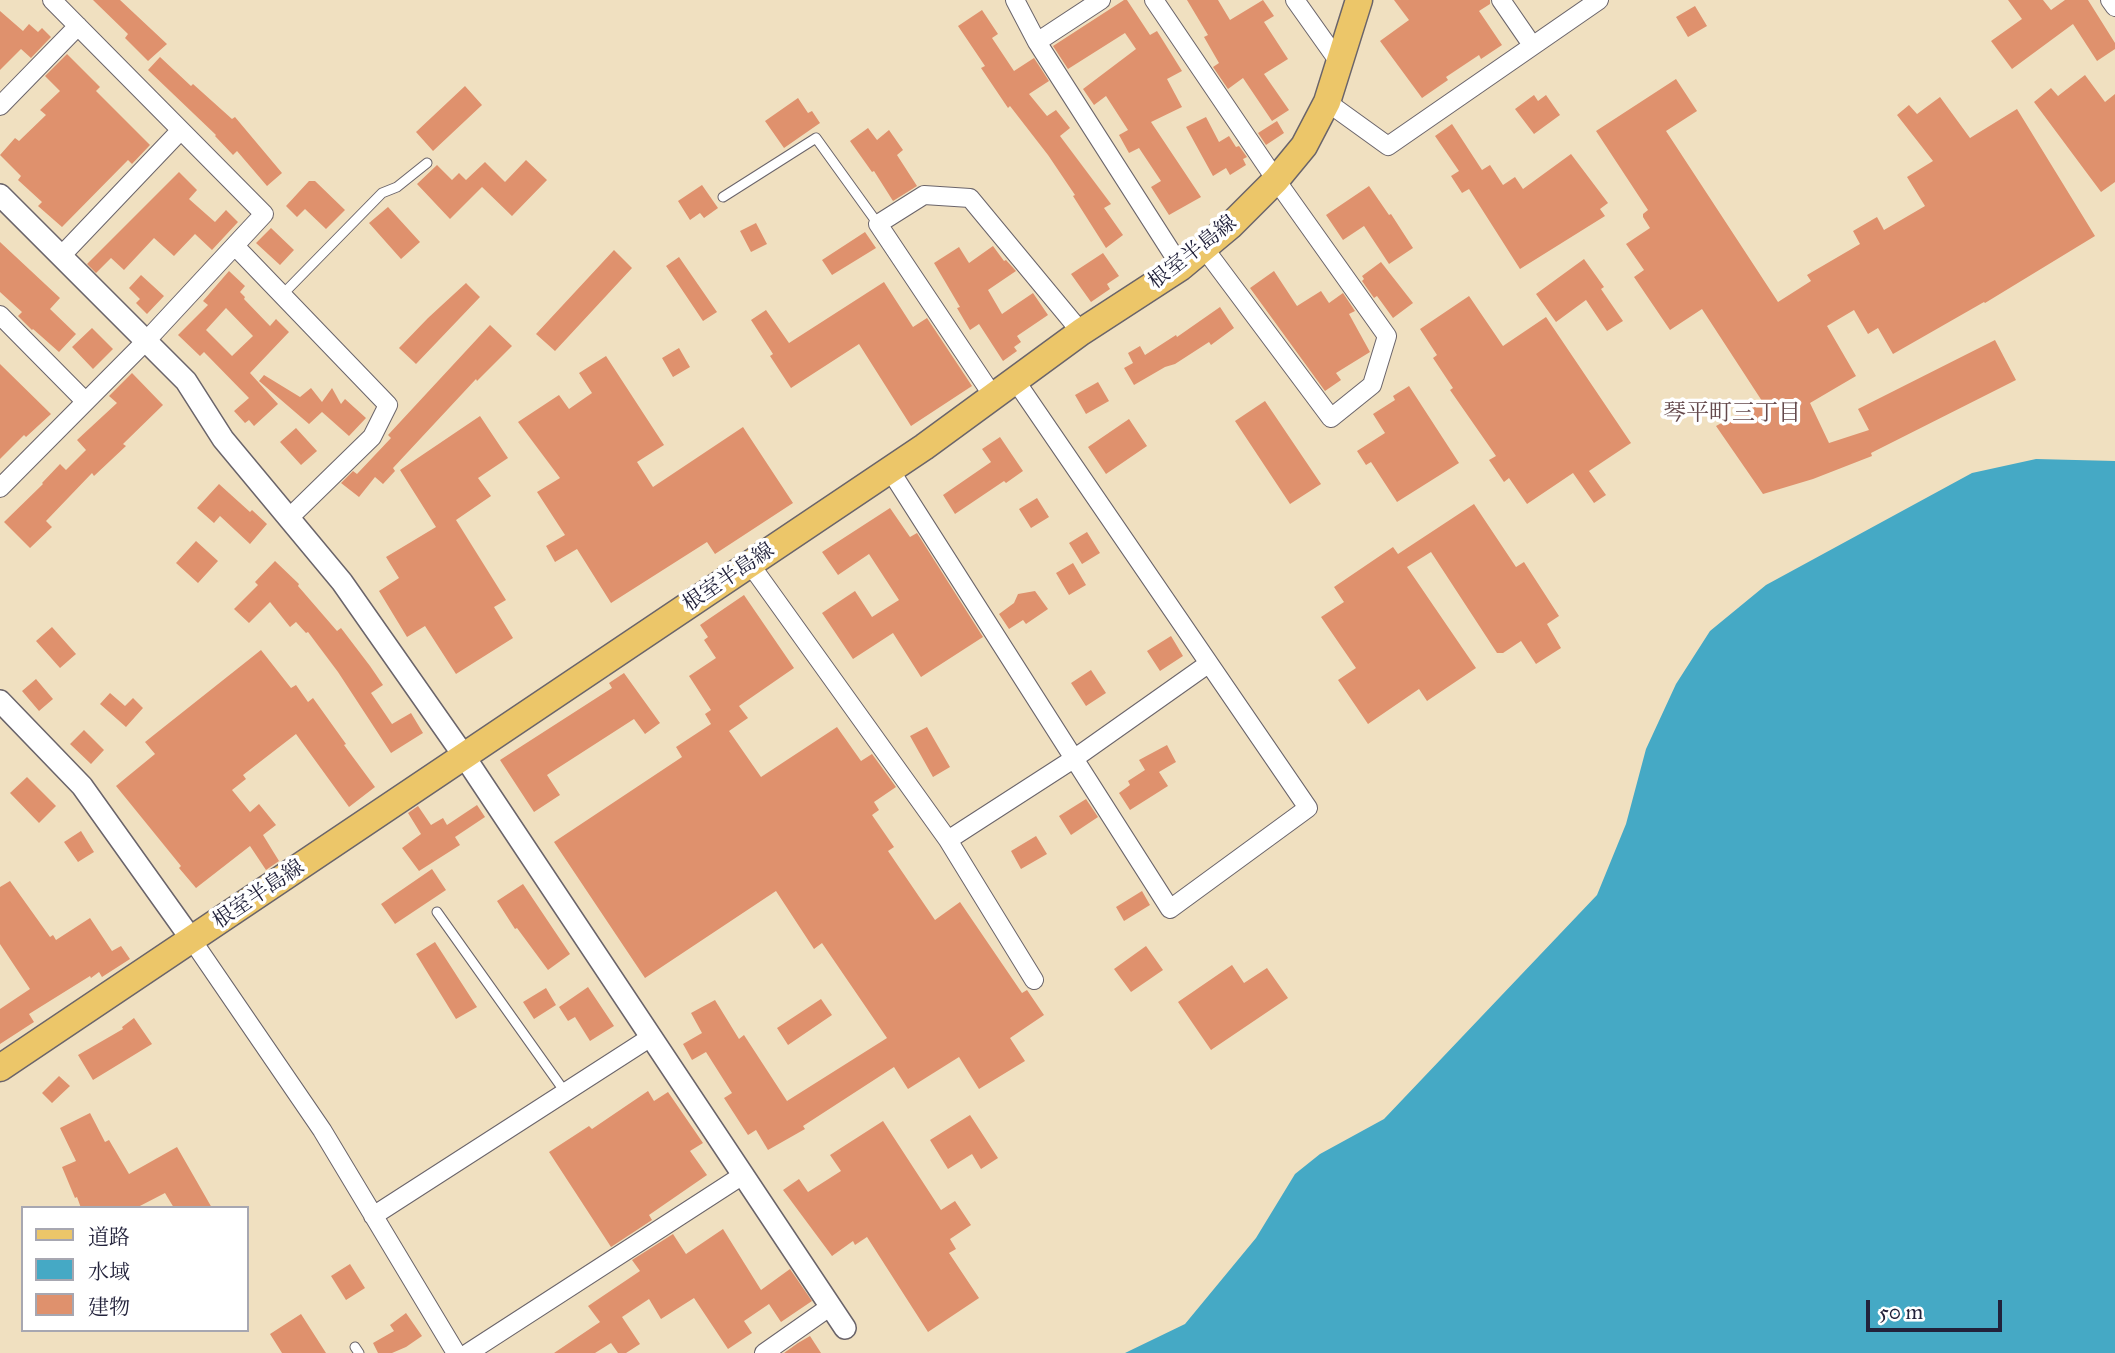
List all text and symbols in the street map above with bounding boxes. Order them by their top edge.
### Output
street label: 根室半島線 [1144,211,1242,295]
district label: 琴平町三丁目 [1663,400,1801,428]
street label: 根室半島線 [678,538,780,618]
street label: 根室半島線 [208,855,310,935]
legend [21,1206,248,1332]
text: 道路 [88,1224,130,1250]
text: 水域 [88,1259,130,1285]
scale bar [1870,1286,2007,1330]
text: 建物 [88,1294,130,1320]
text: 50 m [1879,1299,1923,1325]

